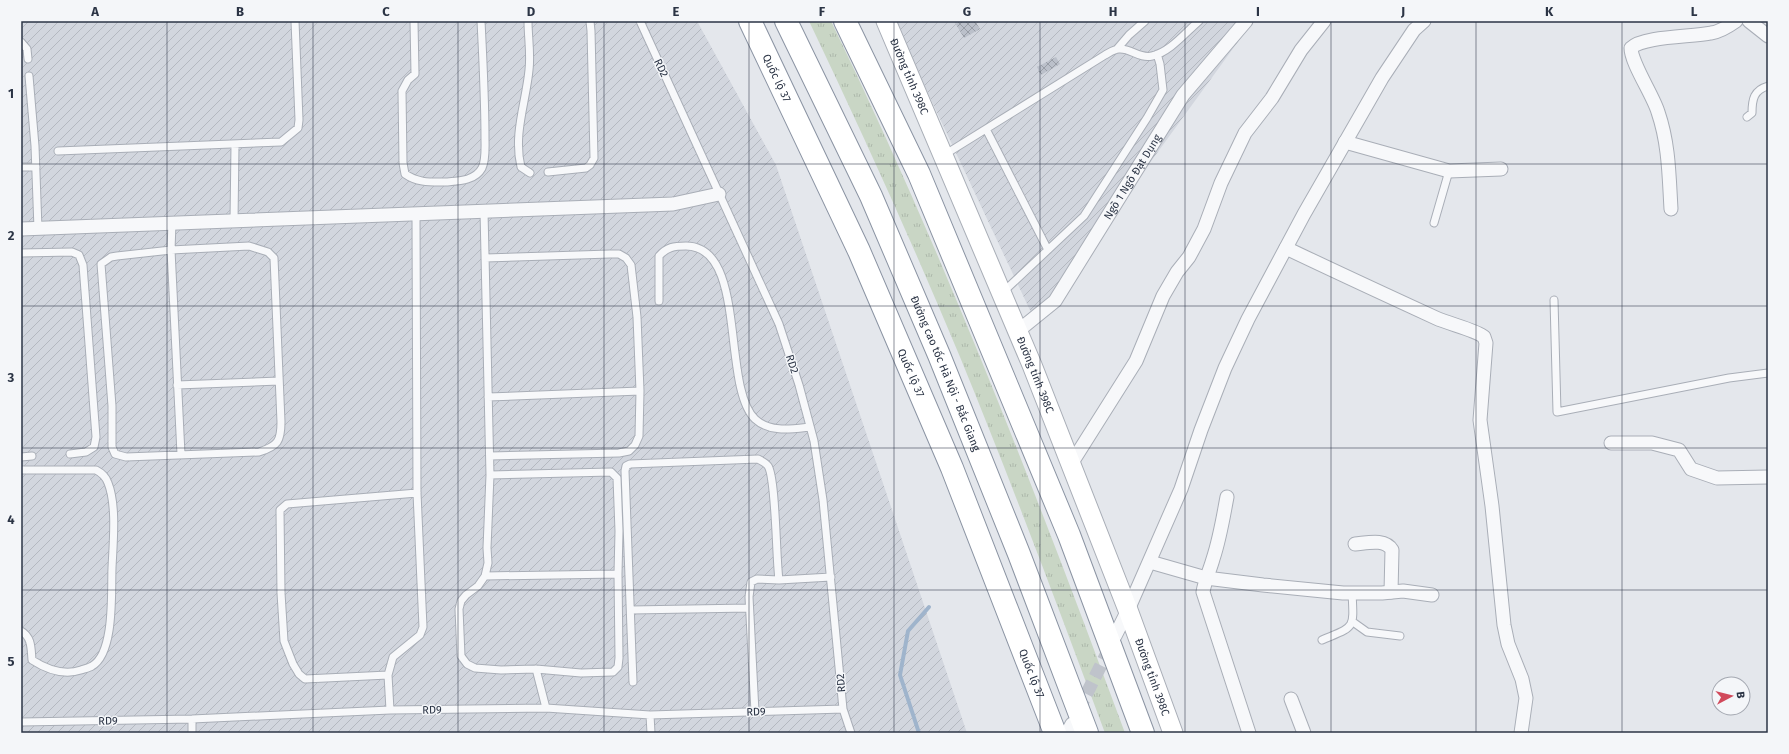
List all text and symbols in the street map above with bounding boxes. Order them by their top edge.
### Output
text: A [90,4,99,19]
text: B [236,4,244,19]
text: C [382,4,390,19]
text: D [527,4,536,19]
text: E [673,4,680,19]
text: F [819,4,826,19]
text: G [963,4,971,19]
text: H [1109,4,1117,19]
text: I [1256,4,1260,19]
text: J [1400,4,1405,19]
text: K [1545,4,1554,19]
text: L [1691,4,1698,19]
street label: Đường tỉnh 398C [888,36,931,116]
street label: Quốc lộ 37 [760,52,794,104]
street label: RD2 [651,57,671,79]
text: 1 [8,86,14,101]
street label: Ngõ 1 Ngô Đạt Dụng [1101,131,1164,222]
text: 2 [8,228,15,243]
street label: Đường cao tốc Hà Nội - Bắc Giang [908,294,984,453]
street label: Đường tỉnh 398C [1014,334,1057,415]
street label: Quốc lộ 37 [895,347,927,399]
street label: RD2 [783,353,801,375]
text: 3 [7,370,15,385]
text: 4 [7,512,15,527]
street label: Đường tỉnh 398C [1132,636,1173,717]
street label: Quốc lộ 37 [1016,647,1047,700]
text: 5 [8,654,15,669]
street label: RD2 [834,673,848,693]
north arrow [1711,676,1751,716]
text: B [1734,691,1747,699]
street label: RD9 [422,703,442,717]
street label: RD9 [746,705,766,719]
street label: RD9 [98,714,118,728]

